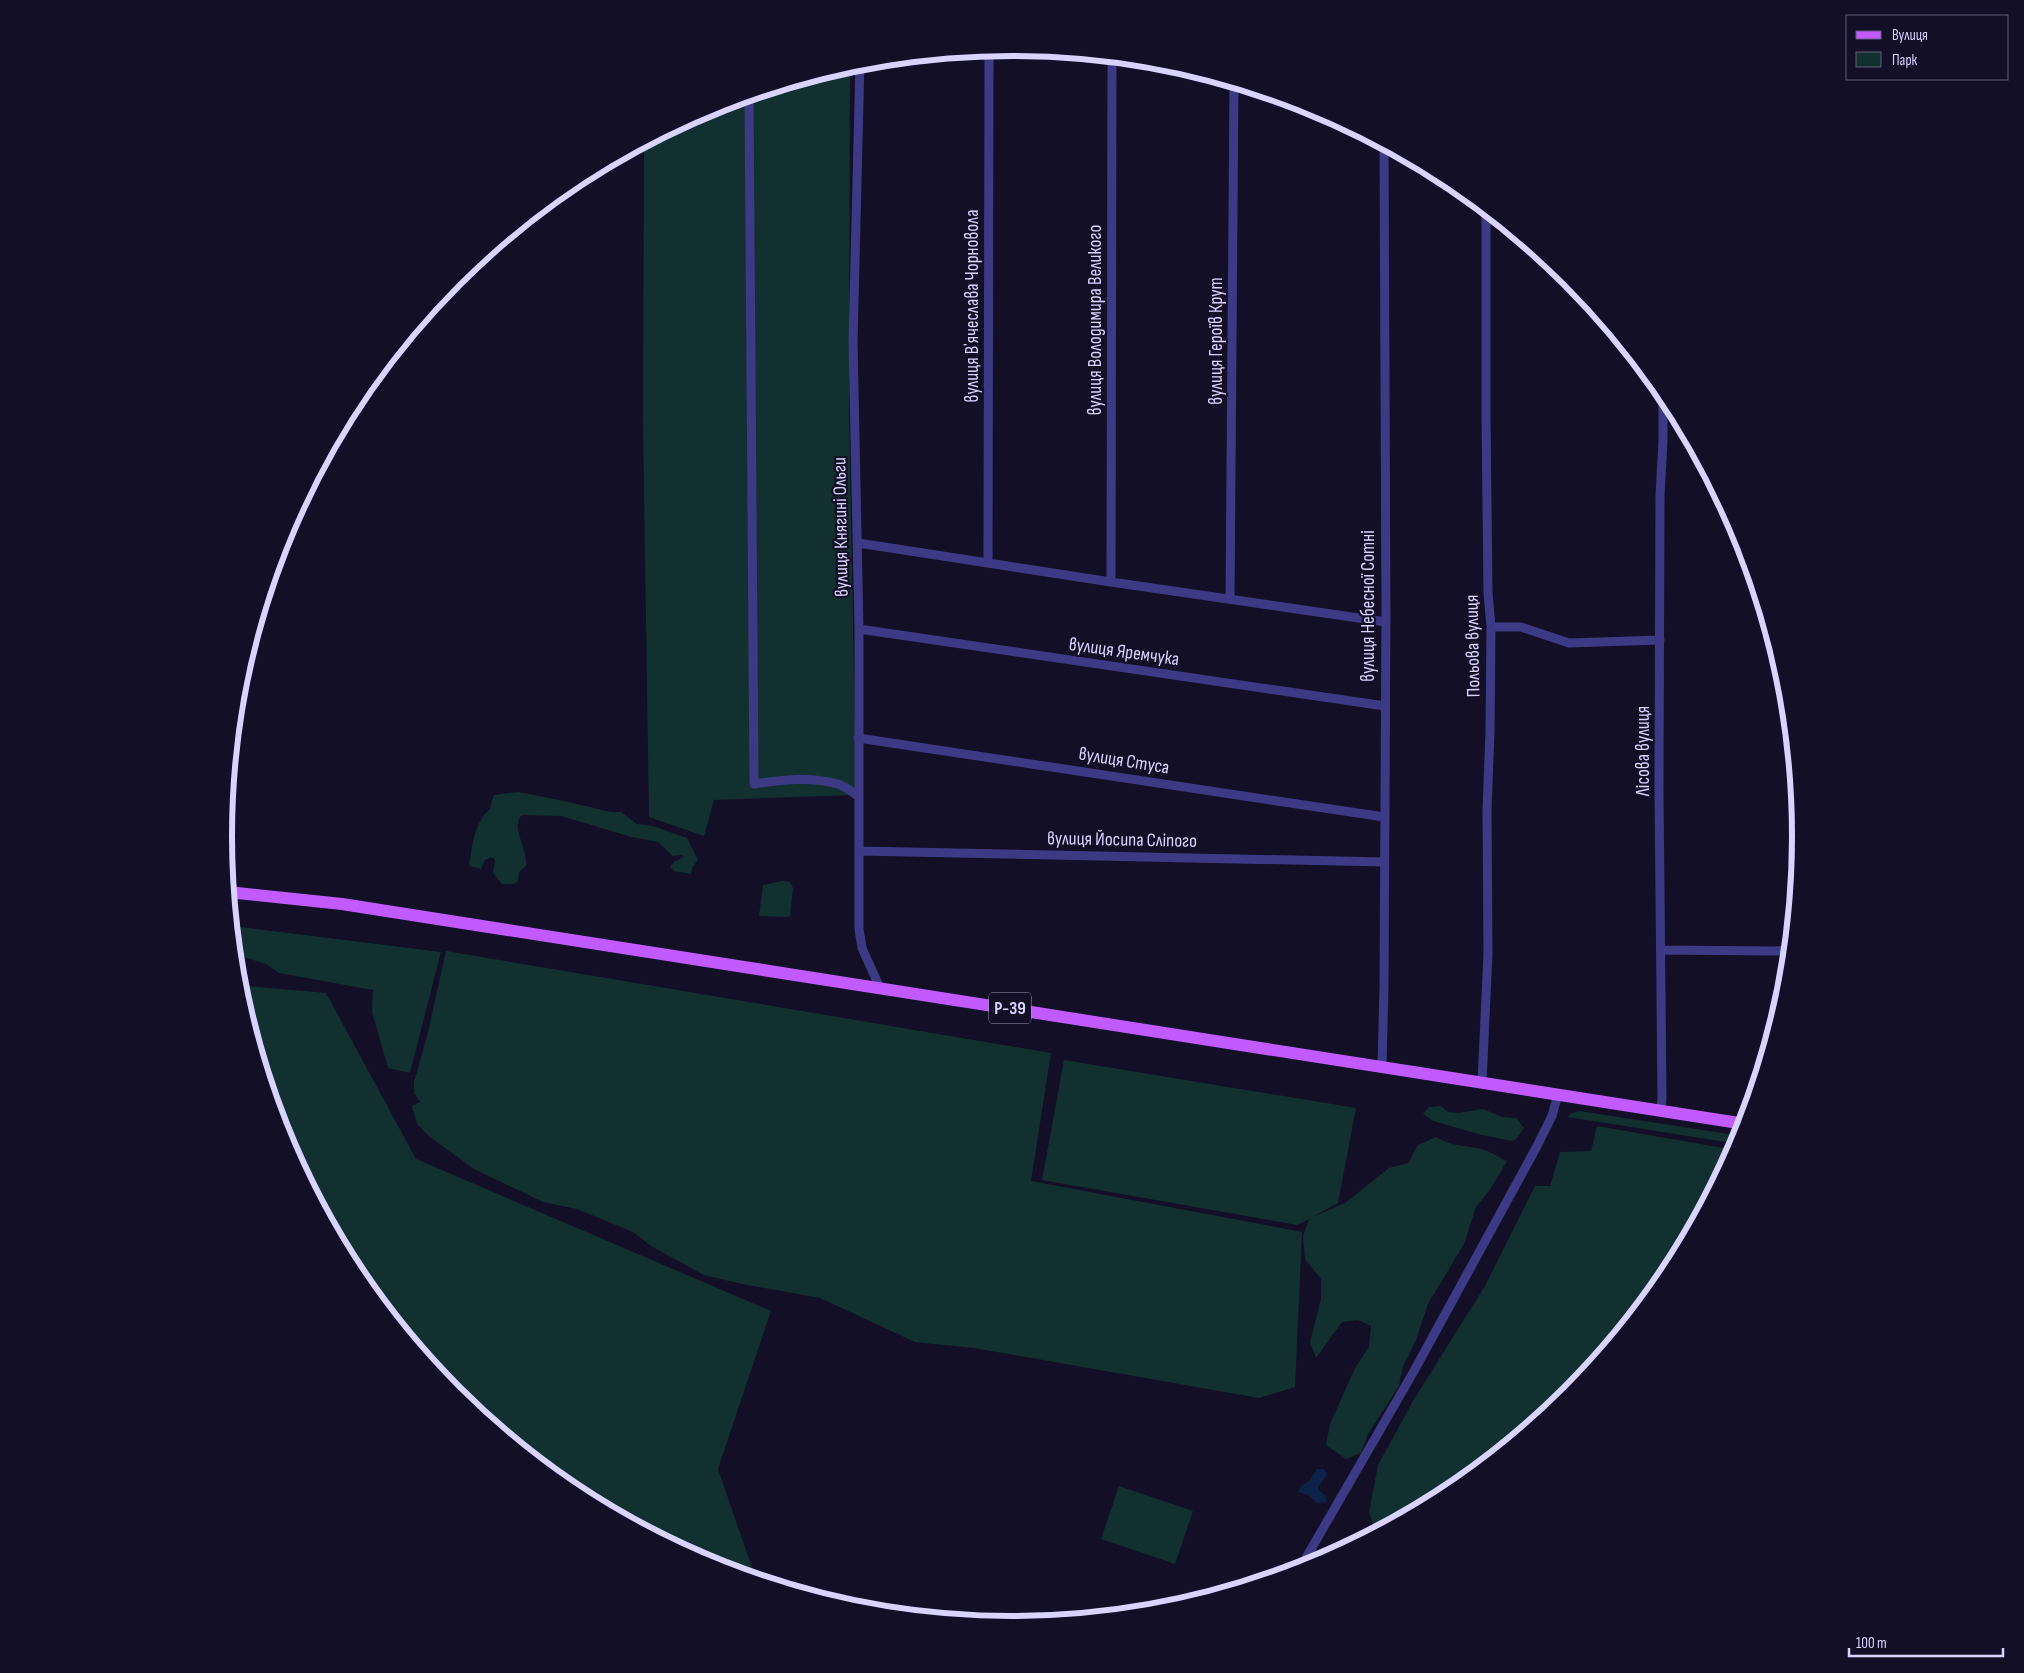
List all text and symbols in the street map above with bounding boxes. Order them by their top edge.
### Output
legend [1846,15,2009,80]
text: Вулиця [1892,26,1928,45]
text: Парк [1892,51,1918,70]
street label: вулиця Вʼячеслава Чорновола [961,209,984,403]
street label: вулиця Володимира Великого [1084,225,1107,415]
street label: вулиця Героїв Крут [1205,277,1228,405]
street label: вулиця Княгині Ольги [828,457,854,597]
street label: вулиця Небесної Сотні [1357,530,1380,682]
street label: Польова вулиця [1461,595,1485,697]
street label: вулиця Яремчука [1067,633,1181,671]
street label: Лісова вулиця [1632,706,1655,797]
street label: вулиця Стуса [1077,742,1171,780]
street label: вулиця Йосипа Сліпого [1047,827,1197,853]
road number: Р-39 [989,992,1031,1024]
scale bar [1849,1626,2003,1658]
text: 100 m [1856,1634,1887,1653]

